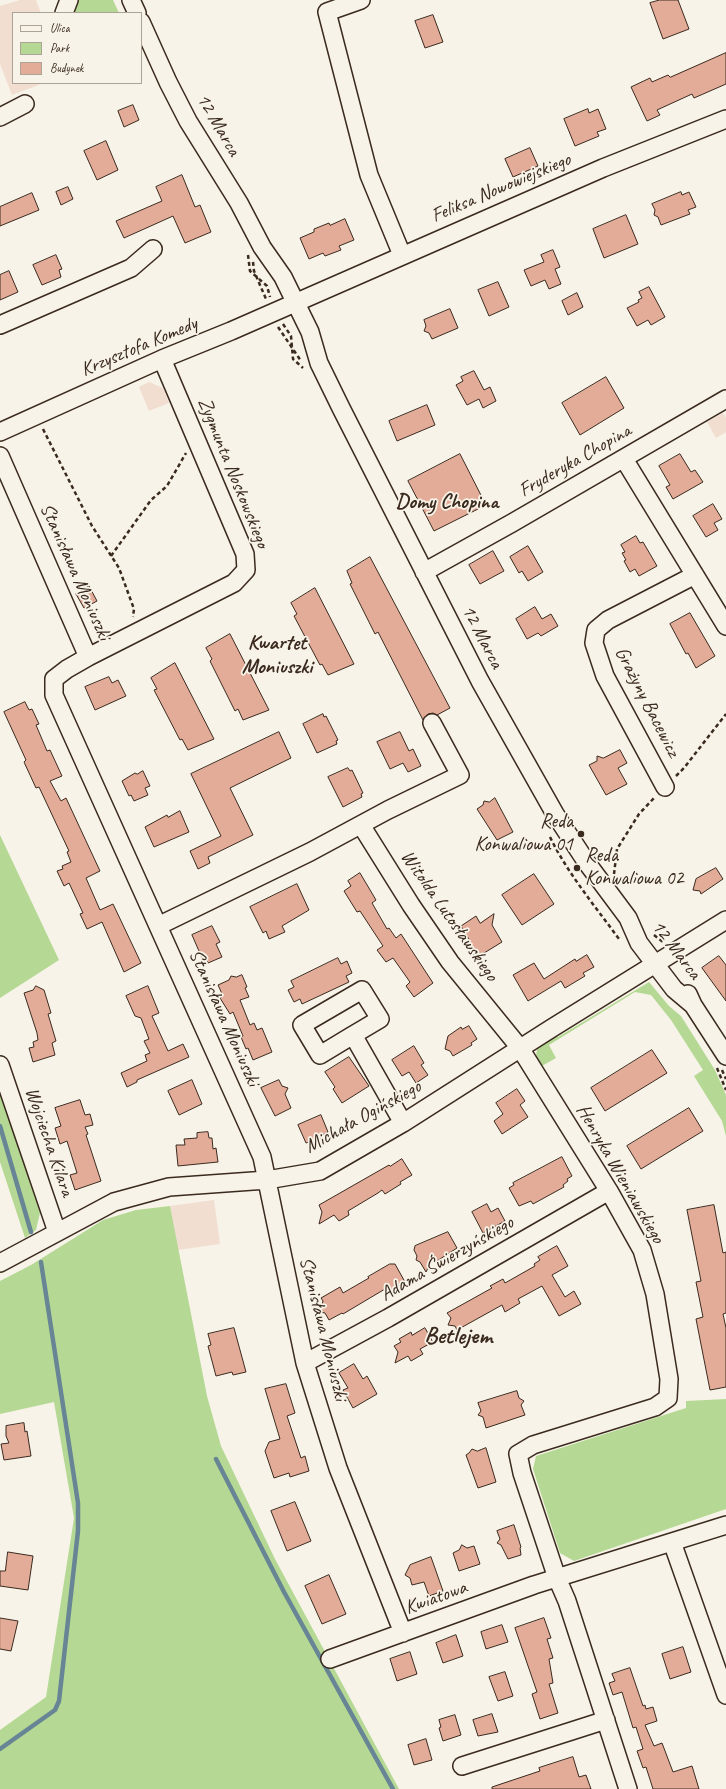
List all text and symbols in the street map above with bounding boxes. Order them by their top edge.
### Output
legend [12,12,142,84]
text: Ulica [50,20,69,36]
text: Park [50,40,69,56]
text: Budynek [50,60,83,76]
street label: 12 Marca [191,89,245,161]
street label: Feliksa Nowowiejskiego [428,148,574,228]
street label: Krzysztofa Komedy [77,312,201,382]
street label: Zygmunta Noskowskiego [192,394,274,552]
street label: Fryderyka Chopina [515,419,635,503]
district label: Domy Chopina [396,489,498,515]
street label: Stanisława Moniuszki [34,500,116,644]
street label: 12 Marca [456,601,508,673]
district label: Kwartet Moniuszki [242,630,312,680]
street label: Grażyny Bacewicz [609,643,685,761]
place label: Reda Konwaliowa 01 [474,810,573,857]
marker: Reda Konwaliowa 01 [576,829,586,839]
place label: Reda Konwaliowa 02 [585,844,684,891]
street label: Witolda Lutosławskiego [395,846,503,986]
marker: Reda Konwaliowa 02 [572,863,582,873]
street label: 12 Marca [646,916,706,984]
street label: Stanisława Moniuszki [183,946,265,1090]
street label: Michała Ogińskiego [301,1075,425,1159]
street label: Wojciecha Kilara [19,1084,79,1200]
street label: Henryka Wieniawskiego [570,1100,670,1248]
street label: Adama Świerzyńskiego [376,1211,518,1307]
street label: Stanisława Moniuszki [294,1255,352,1403]
district label: Betlejem [424,1323,492,1351]
street label: Kwiatowa [402,1576,470,1620]

